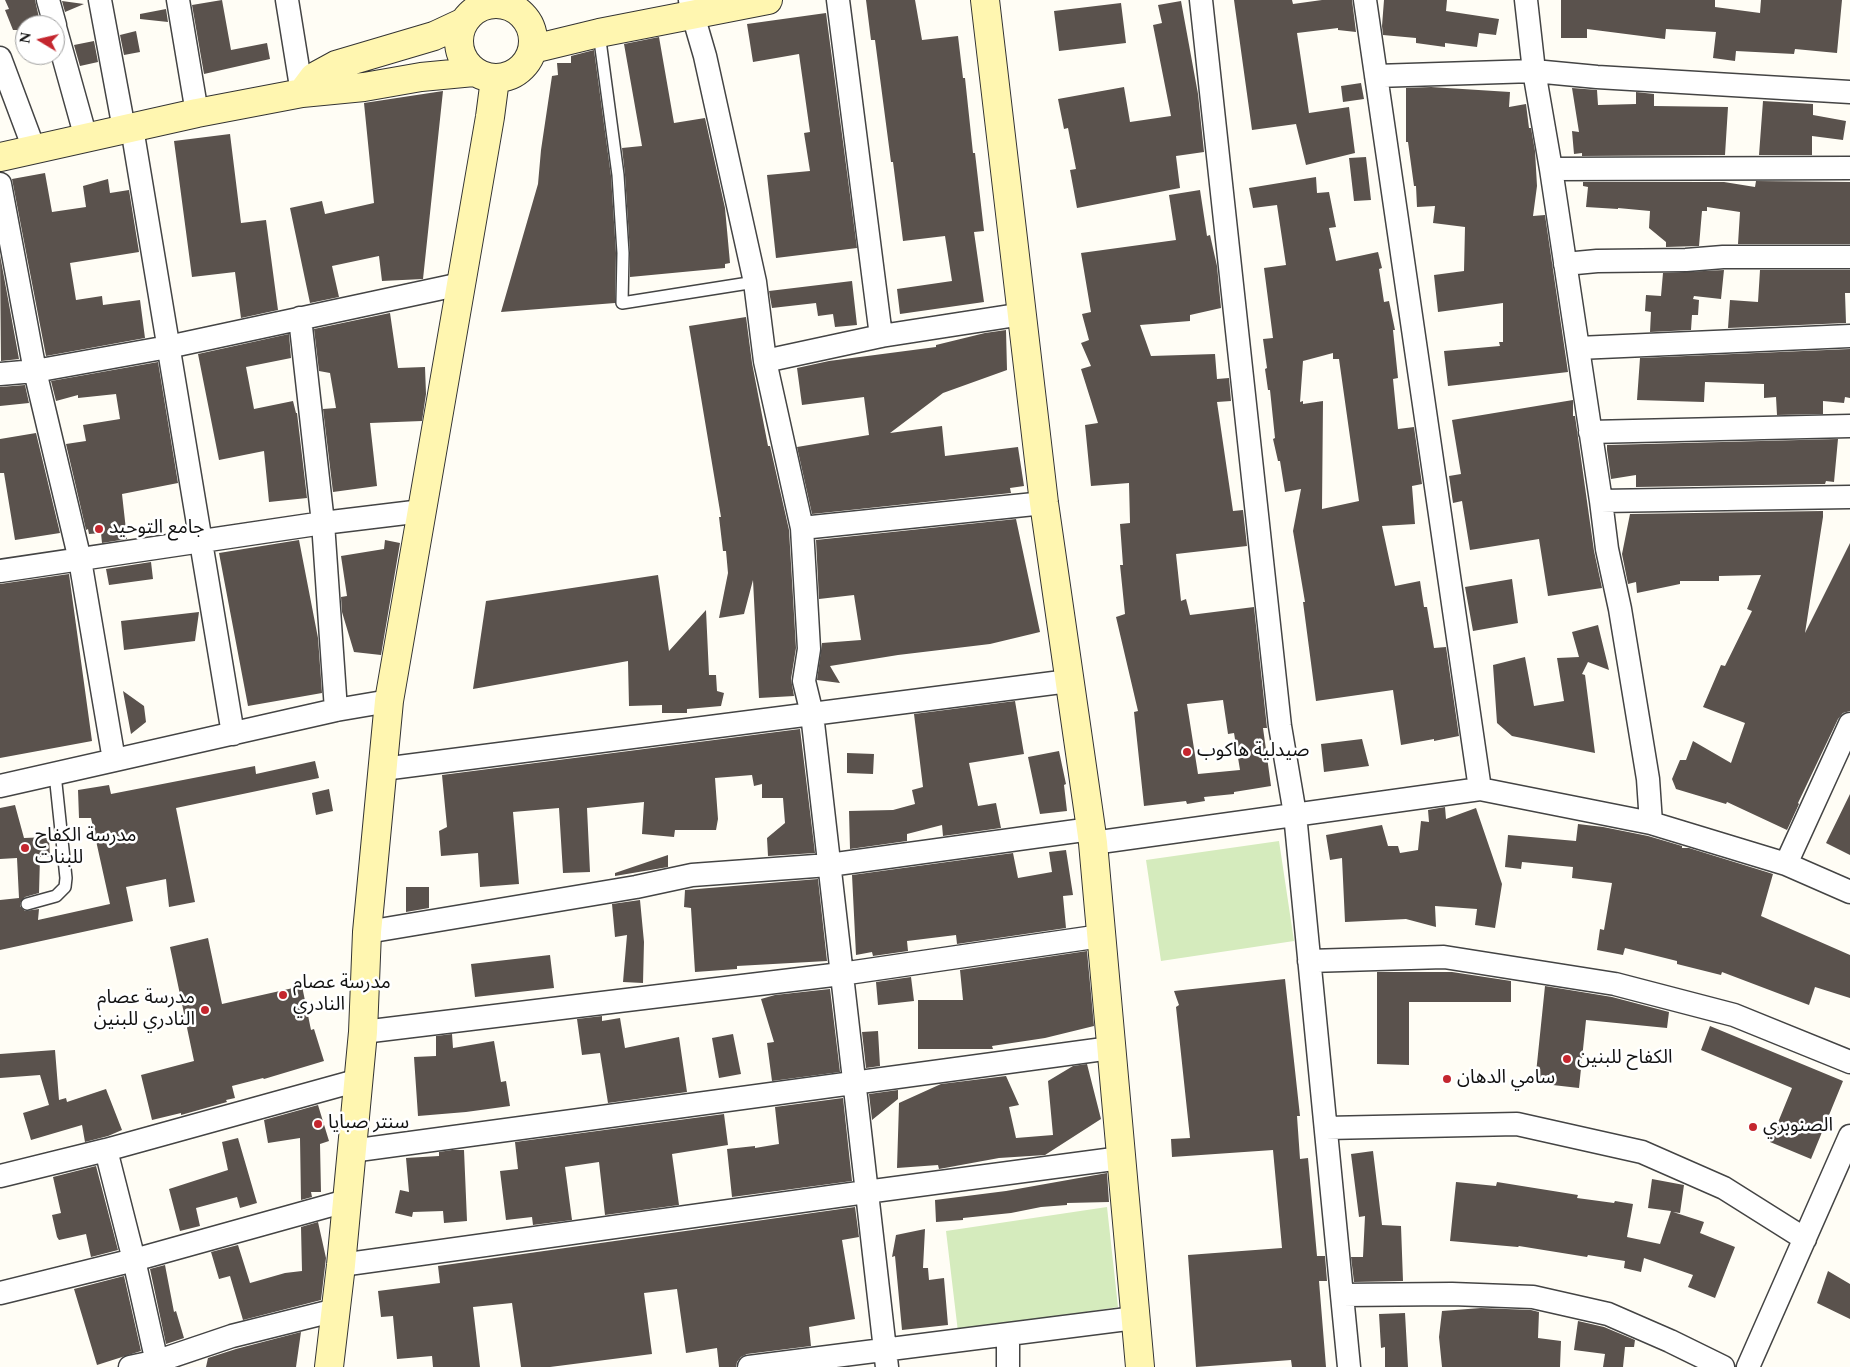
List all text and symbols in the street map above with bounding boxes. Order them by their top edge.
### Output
north arrow [15,15,65,65]
text: N [14,30,37,45]
place label: جامع التوحيد [109,518,204,540]
marker: جامع التوحيد [93,523,105,535]
place label: صيدلية هاكوب [1197,741,1309,763]
marker: صيدلية هاكوب [1181,746,1193,758]
place label: مدرسة الكفاح للبنات [35,826,137,870]
marker: مدرسة الكفاح للبنات [19,842,31,854]
place label: مدرسة عصام النادري [293,973,391,1017]
place label: مدرسة عصام النادري للبنين [94,988,195,1032]
marker: مدرسة عصام النادري [277,989,289,1001]
marker: مدرسة عصام النادري للبنين [199,1004,211,1016]
place label: الكفاح للبنين [1577,1048,1673,1070]
marker: الكفاح للبنين [1561,1053,1573,1065]
place label: سامي الدهان [1457,1068,1555,1090]
marker: سامي الدهان [1441,1073,1453,1085]
place label: سنتر صبايا [328,1113,409,1135]
place label: الصنوبري [1763,1116,1833,1138]
marker: سنتر صبايا [312,1118,324,1130]
marker: الصنوبري [1747,1121,1759,1133]

